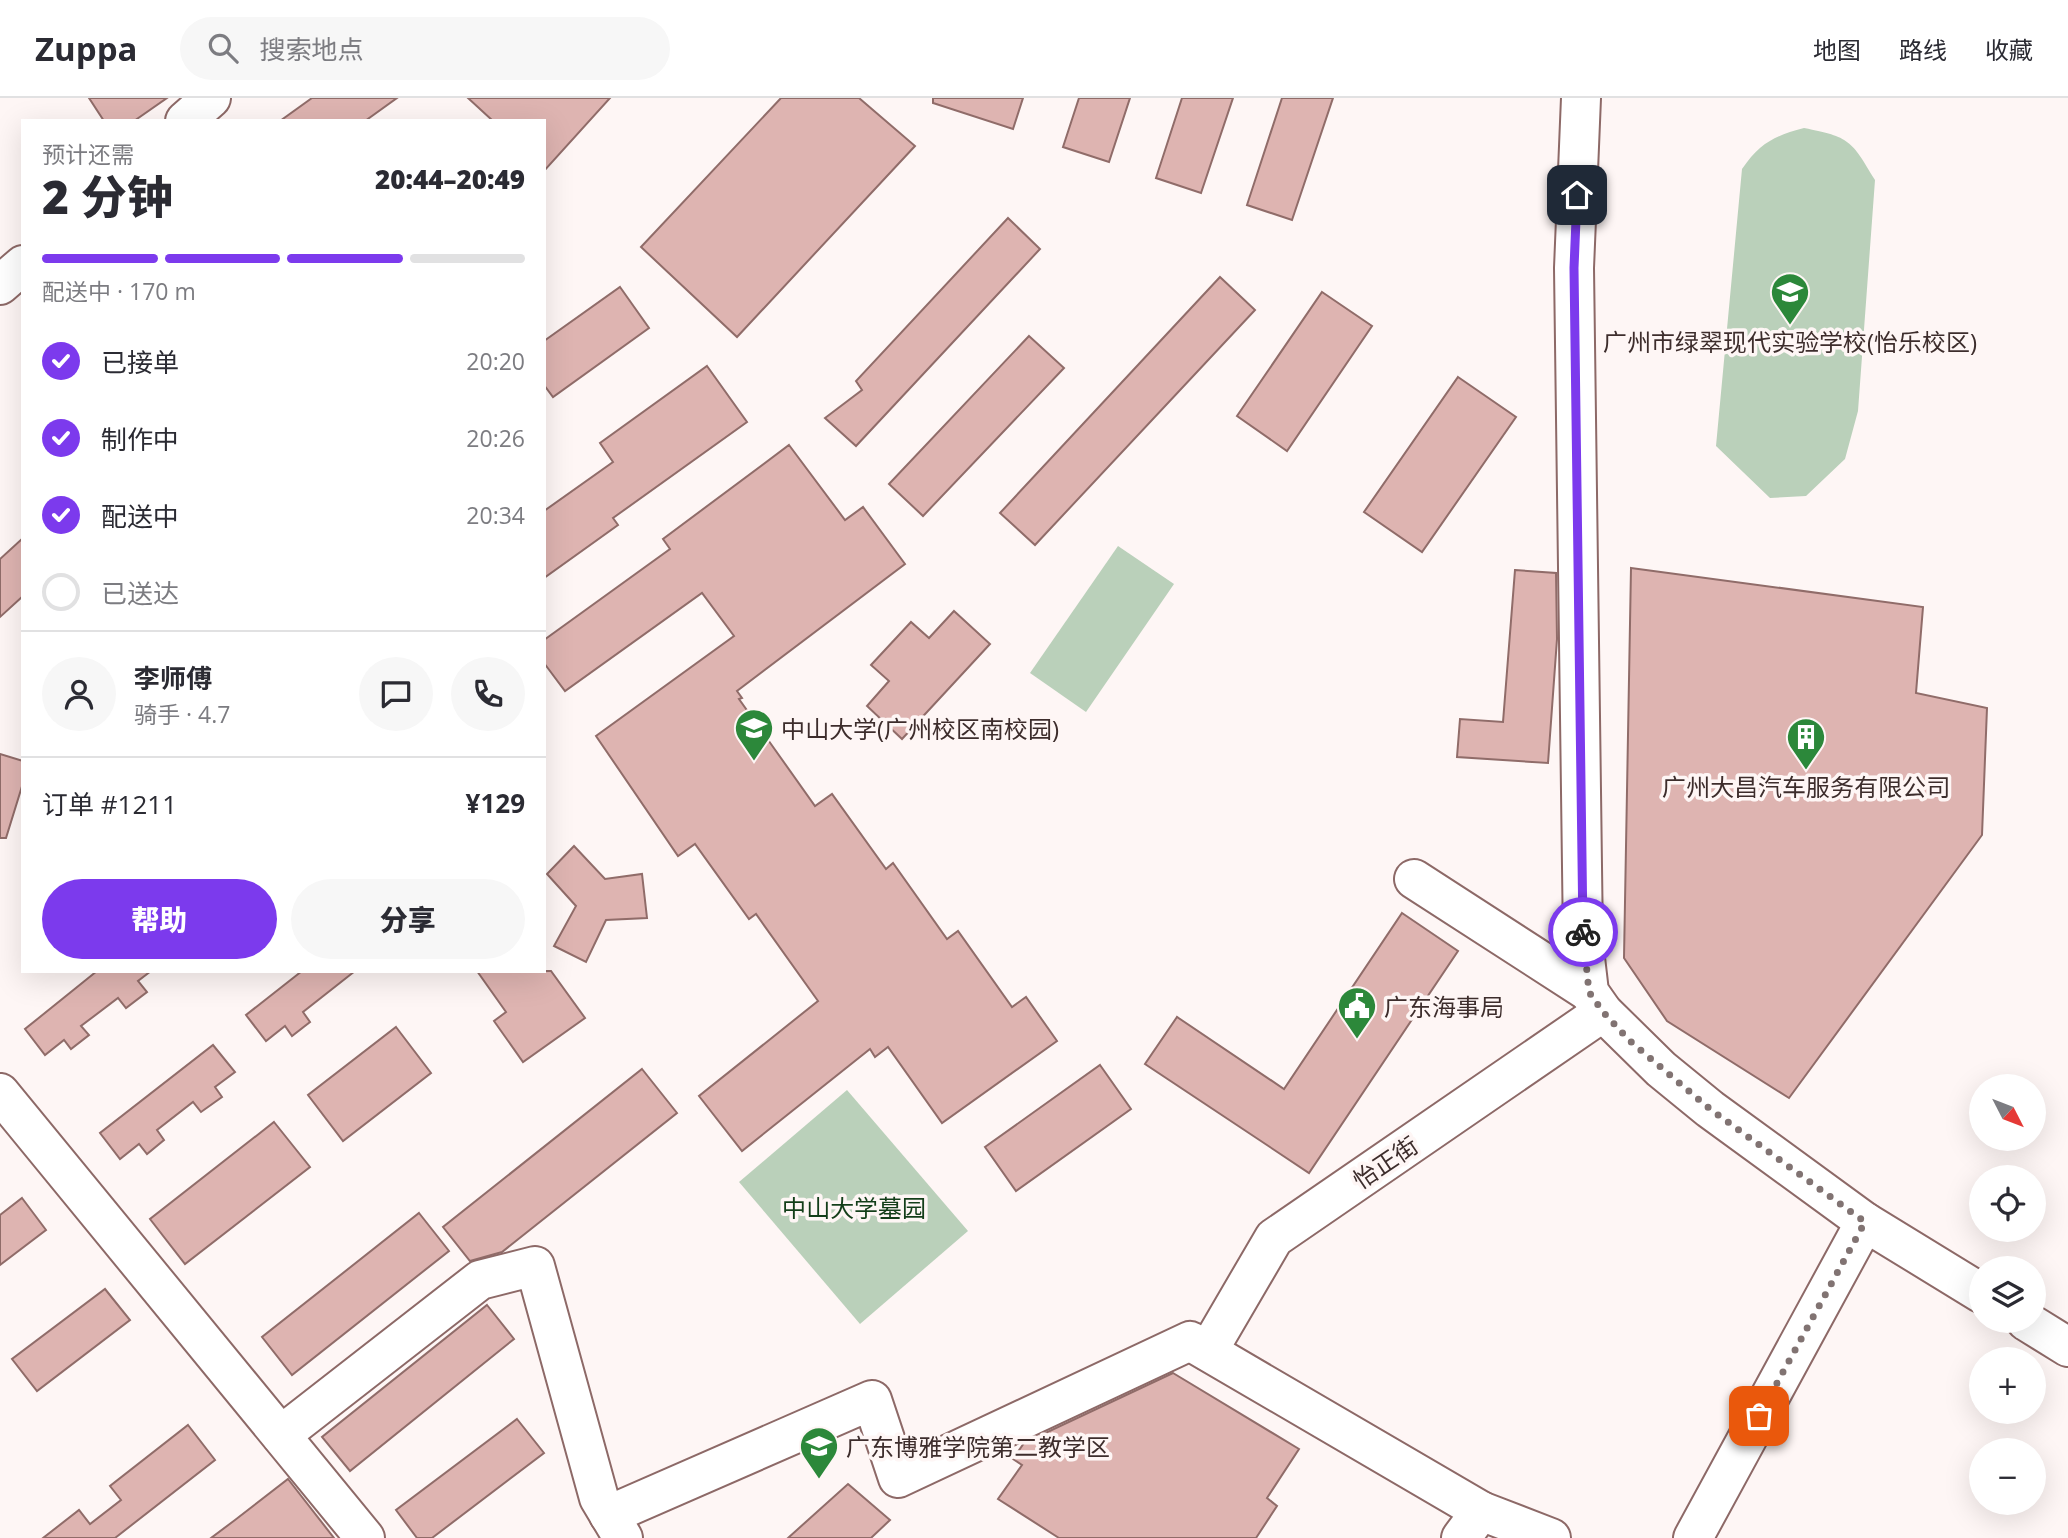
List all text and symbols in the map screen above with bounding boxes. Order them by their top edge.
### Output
search box [180,17,670,80]
text: Zuppa [35,26,138,71]
icon: search [204,29,242,67]
text: 搜索地点 [260,31,364,67]
text: 地图 [1813,33,1861,66]
text: 路线 [1899,33,1947,66]
text: 收藏 [1985,33,2033,66]
text: 预计还需 [42,138,134,170]
text: 20:44–20:49 [375,161,525,197]
text: 2 分钟 [42,165,173,227]
pin [1547,165,1607,225]
icon: home [1558,176,1596,214]
school or university icon: 广州市绿翠现代实验学校(怡乐校区) [1769,271,1811,326]
text: 配送中 · 170 m [42,275,196,307]
place label: 广州市绿翠现代实验学校(怡乐校区) [1603,325,1977,358]
icon: check [42,342,80,380]
text: 已接单 [101,344,179,380]
text: 20:20 [466,345,525,377]
icon: check [42,419,80,457]
text: 制作中 [101,421,179,457]
text: 20:26 [466,422,525,454]
icon: check [42,496,80,534]
text: 配送中 [101,498,179,534]
text: 20:34 [466,499,525,531]
text: 已送达 [101,575,179,611]
button: person [42,657,116,731]
button: chat [359,657,433,731]
button: phone [451,657,525,731]
text: 李师傅 [134,660,212,696]
text: 骑手 · 4.7 [134,698,230,730]
school or university icon: 中山大学(广州校区南校园) [733,707,775,762]
place label: 中山大学(广州校区南校园) [781,712,1059,745]
building icon: 广州大昌汽车服务有限公司 [1785,716,1827,771]
place label: 广州大昌汽车服务有限公司 [1662,770,1950,803]
text: ¥129 [466,785,525,821]
text: 订单 #1211 [42,786,177,822]
button: 帮助 [42,879,277,959]
button: 分享 [291,879,525,959]
courier [1548,897,1618,967]
icon: bike [1564,913,1602,951]
public building icon: 广东海事局 [1336,985,1378,1040]
place label: 广东海事局 [1384,990,1504,1023]
north arrow [1969,1074,2046,1152]
map controls [1969,1074,2046,1515]
street label: 怡正街 [1346,1128,1424,1196]
button: locate [1969,1165,2046,1242]
park label: 中山大学墓园 [782,1191,926,1224]
button: layers [1969,1256,2046,1333]
button: + [1969,1347,2046,1424]
pin [1729,1386,1789,1446]
icon: bag [1740,1397,1778,1435]
school or university icon: 广东博雅学院第二教学区 [798,1425,840,1480]
place label: 广东博雅学院第二教学区 [846,1430,1110,1463]
button: − [1969,1438,2046,1515]

